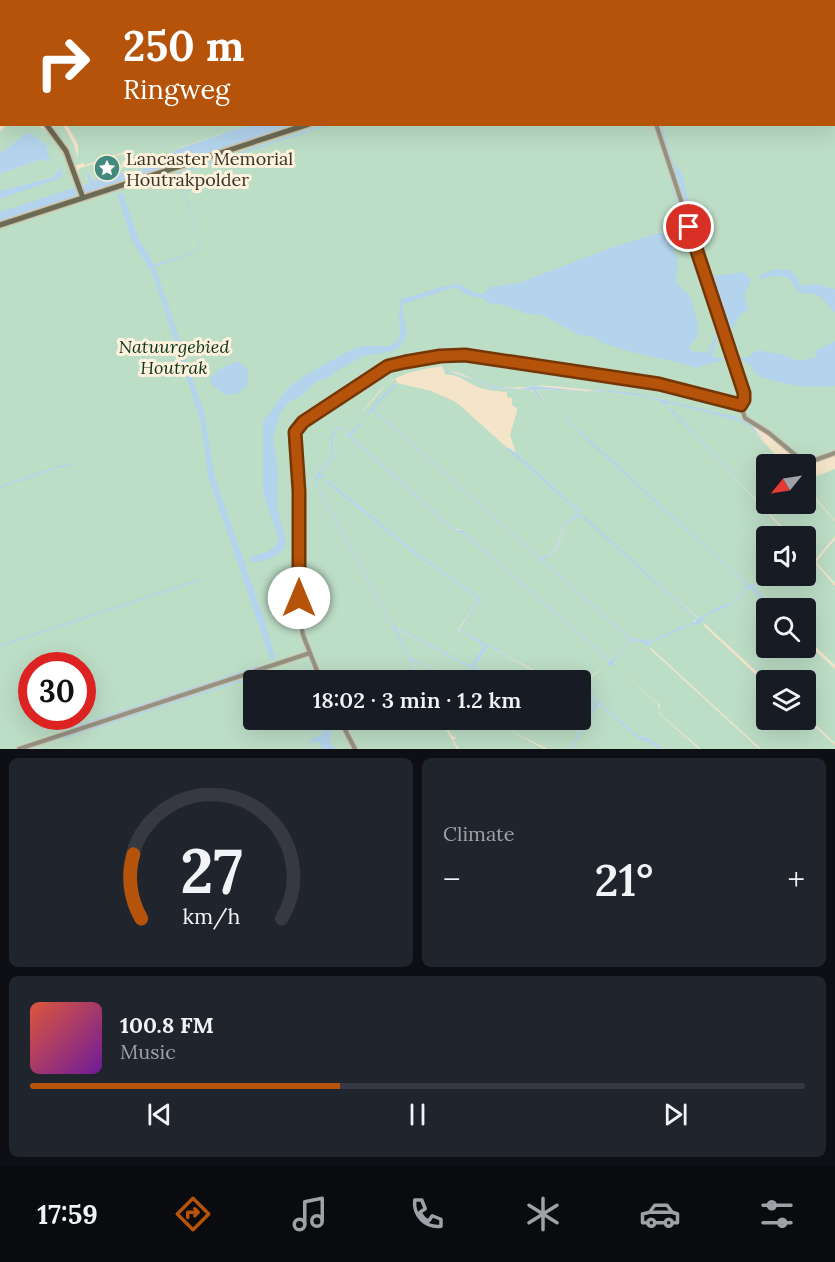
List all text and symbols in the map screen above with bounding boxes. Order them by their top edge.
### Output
text: 250 m [123,19,244,73]
icon: right [24,24,102,102]
text: Ringweg [123,72,230,106]
place label: Lancaster Memorial Houtrakpolder [126,147,293,191]
place icon: Lancaster Memorial Houtrakpolder [92,153,122,183]
pin [663,201,714,252]
icon: arrive [672,210,705,243]
park label: Natuurgebied Houtrak [119,335,229,379]
north arrow [756,454,816,514]
map controls [756,454,816,730]
button: sound [756,526,816,586]
position arrow [267,566,331,630]
button: search [756,598,816,658]
speed limit sign: 30 [18,652,96,730]
button: layers [756,670,816,730]
text: 18:02 · 3 min · 1.2 km [313,686,521,714]
text: Climate [443,821,515,846]
text: 27 [180,830,242,910]
text: 21° [594,851,654,908]
text: − [443,858,461,900]
text: + [787,858,805,900]
text: km/h [182,903,240,931]
text: 100.8 FM [120,1011,214,1039]
text: Music [120,1039,176,1064]
icon: previous [143,1098,176,1131]
icon: pause [401,1098,434,1131]
icon: next [659,1098,692,1131]
icon: directions [172,1193,214,1235]
icon: music [289,1193,331,1235]
icon: phone [406,1193,448,1235]
icon: climate [522,1193,564,1235]
icon: car [639,1193,681,1235]
icon: filters [756,1193,798,1235]
text: 17:59 [37,1197,98,1231]

